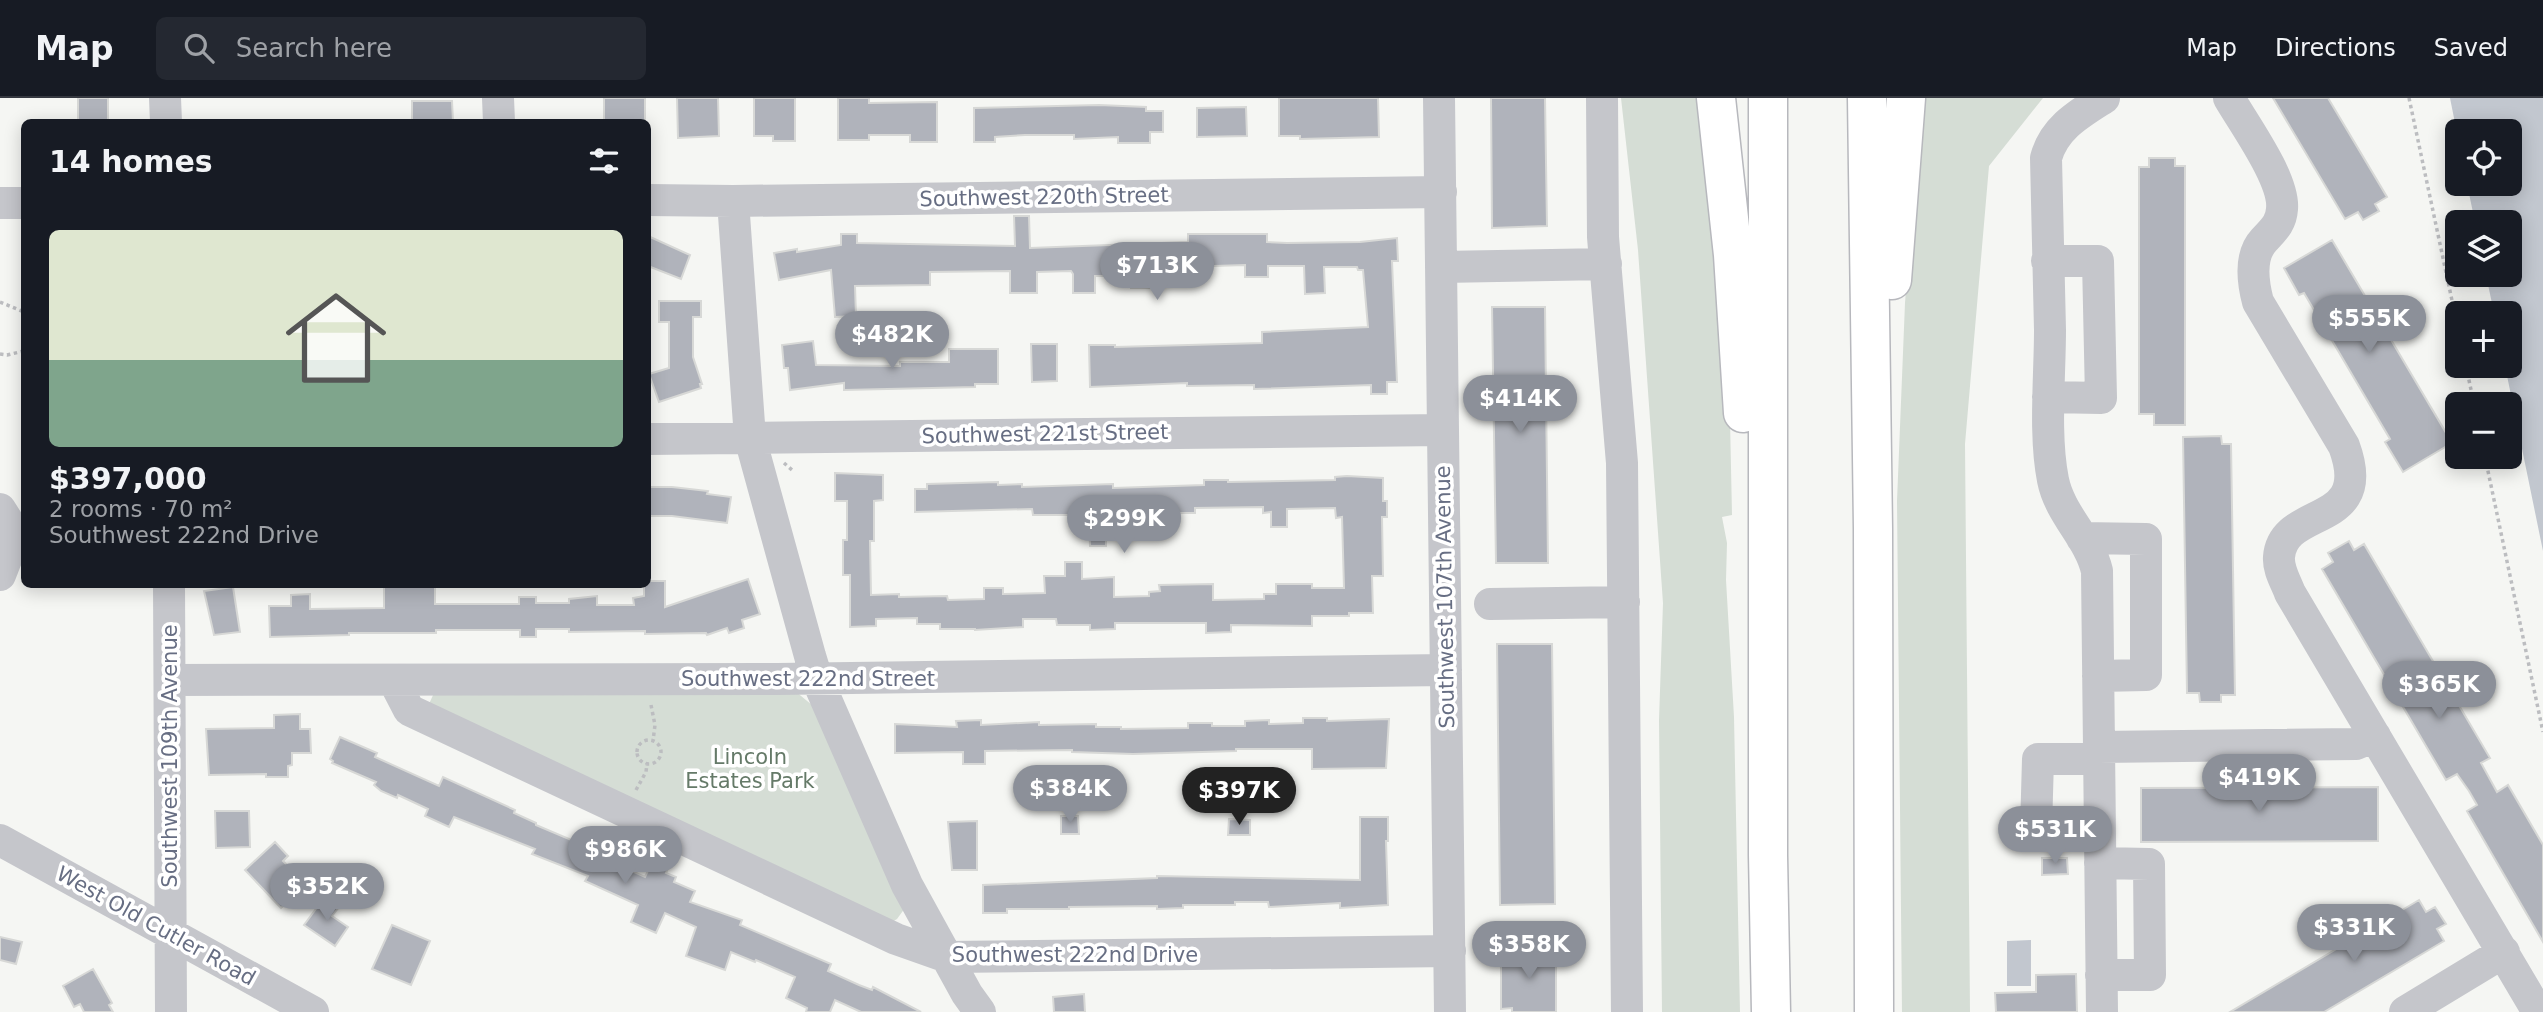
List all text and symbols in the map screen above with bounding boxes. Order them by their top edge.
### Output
search box [156,17,646,80]
text: Map [35,29,114,68]
icon: search [180,29,218,67]
text: Search here [236,33,392,63]
text: Map [2186,34,2237,62]
text: Directions [2275,34,2396,62]
text: Saved [2434,34,2508,62]
map controls [2445,119,2522,469]
button: locate [2445,119,2522,196]
icon: filters [585,142,623,180]
text: 14 homes [49,144,213,179]
street label: Southwest 220th Street [919,183,1169,211]
button: layers [2445,210,2522,287]
pin: $713K [1108,242,1206,302]
text: $713K [1116,252,1198,278]
icon: home [273,275,399,401]
pin: $555K [2320,296,2418,355]
button: + [2445,301,2522,378]
text: $555K [2328,305,2410,331]
pin: $482K [843,312,941,371]
text: $482K [851,321,933,347]
pin: $414K [1471,376,1569,435]
text: $414K [1479,385,1561,411]
button: − [2445,392,2522,469]
street label: Southwest 221st Street [921,420,1169,448]
text: $397,000 [49,461,207,496]
street label: Southwest 107th Avenue [1431,465,1459,729]
text: 2 rooms · 70 m² [49,496,233,522]
pin: $299K [1075,496,1173,555]
text: $299K [1083,505,1165,531]
text: Southwest 222nd Drive [49,522,319,548]
street label: Southwest 109th Avenue [158,624,182,888]
pin: $365K [2390,662,2488,721]
street label: Southwest 222nd Street [681,667,935,691]
text: $365K [2398,671,2480,697]
park label: Lincoln Estates Park [685,745,816,793]
pin: $419K [2210,754,2308,814]
text: $419K [2218,764,2300,790]
pin: $384K [1021,766,1119,825]
pin: $397K [1190,768,1288,827]
text: $384K [1029,775,1111,801]
text: $397K [1198,777,1280,803]
pin: $531K [2006,806,2104,866]
text: $531K [2014,816,2096,842]
pin: $986K [576,826,674,886]
text: $986K [584,836,666,862]
street label: West Old Cutler Road [52,861,260,991]
pin: $352K [278,864,376,923]
text: $352K [286,873,368,899]
pin: $331K [2305,904,2403,964]
text: $331K [2313,914,2395,940]
pin: $358K [1480,922,1578,981]
text: $358K [1488,931,1570,957]
street label: Southwest 222nd Drive [952,943,1198,967]

